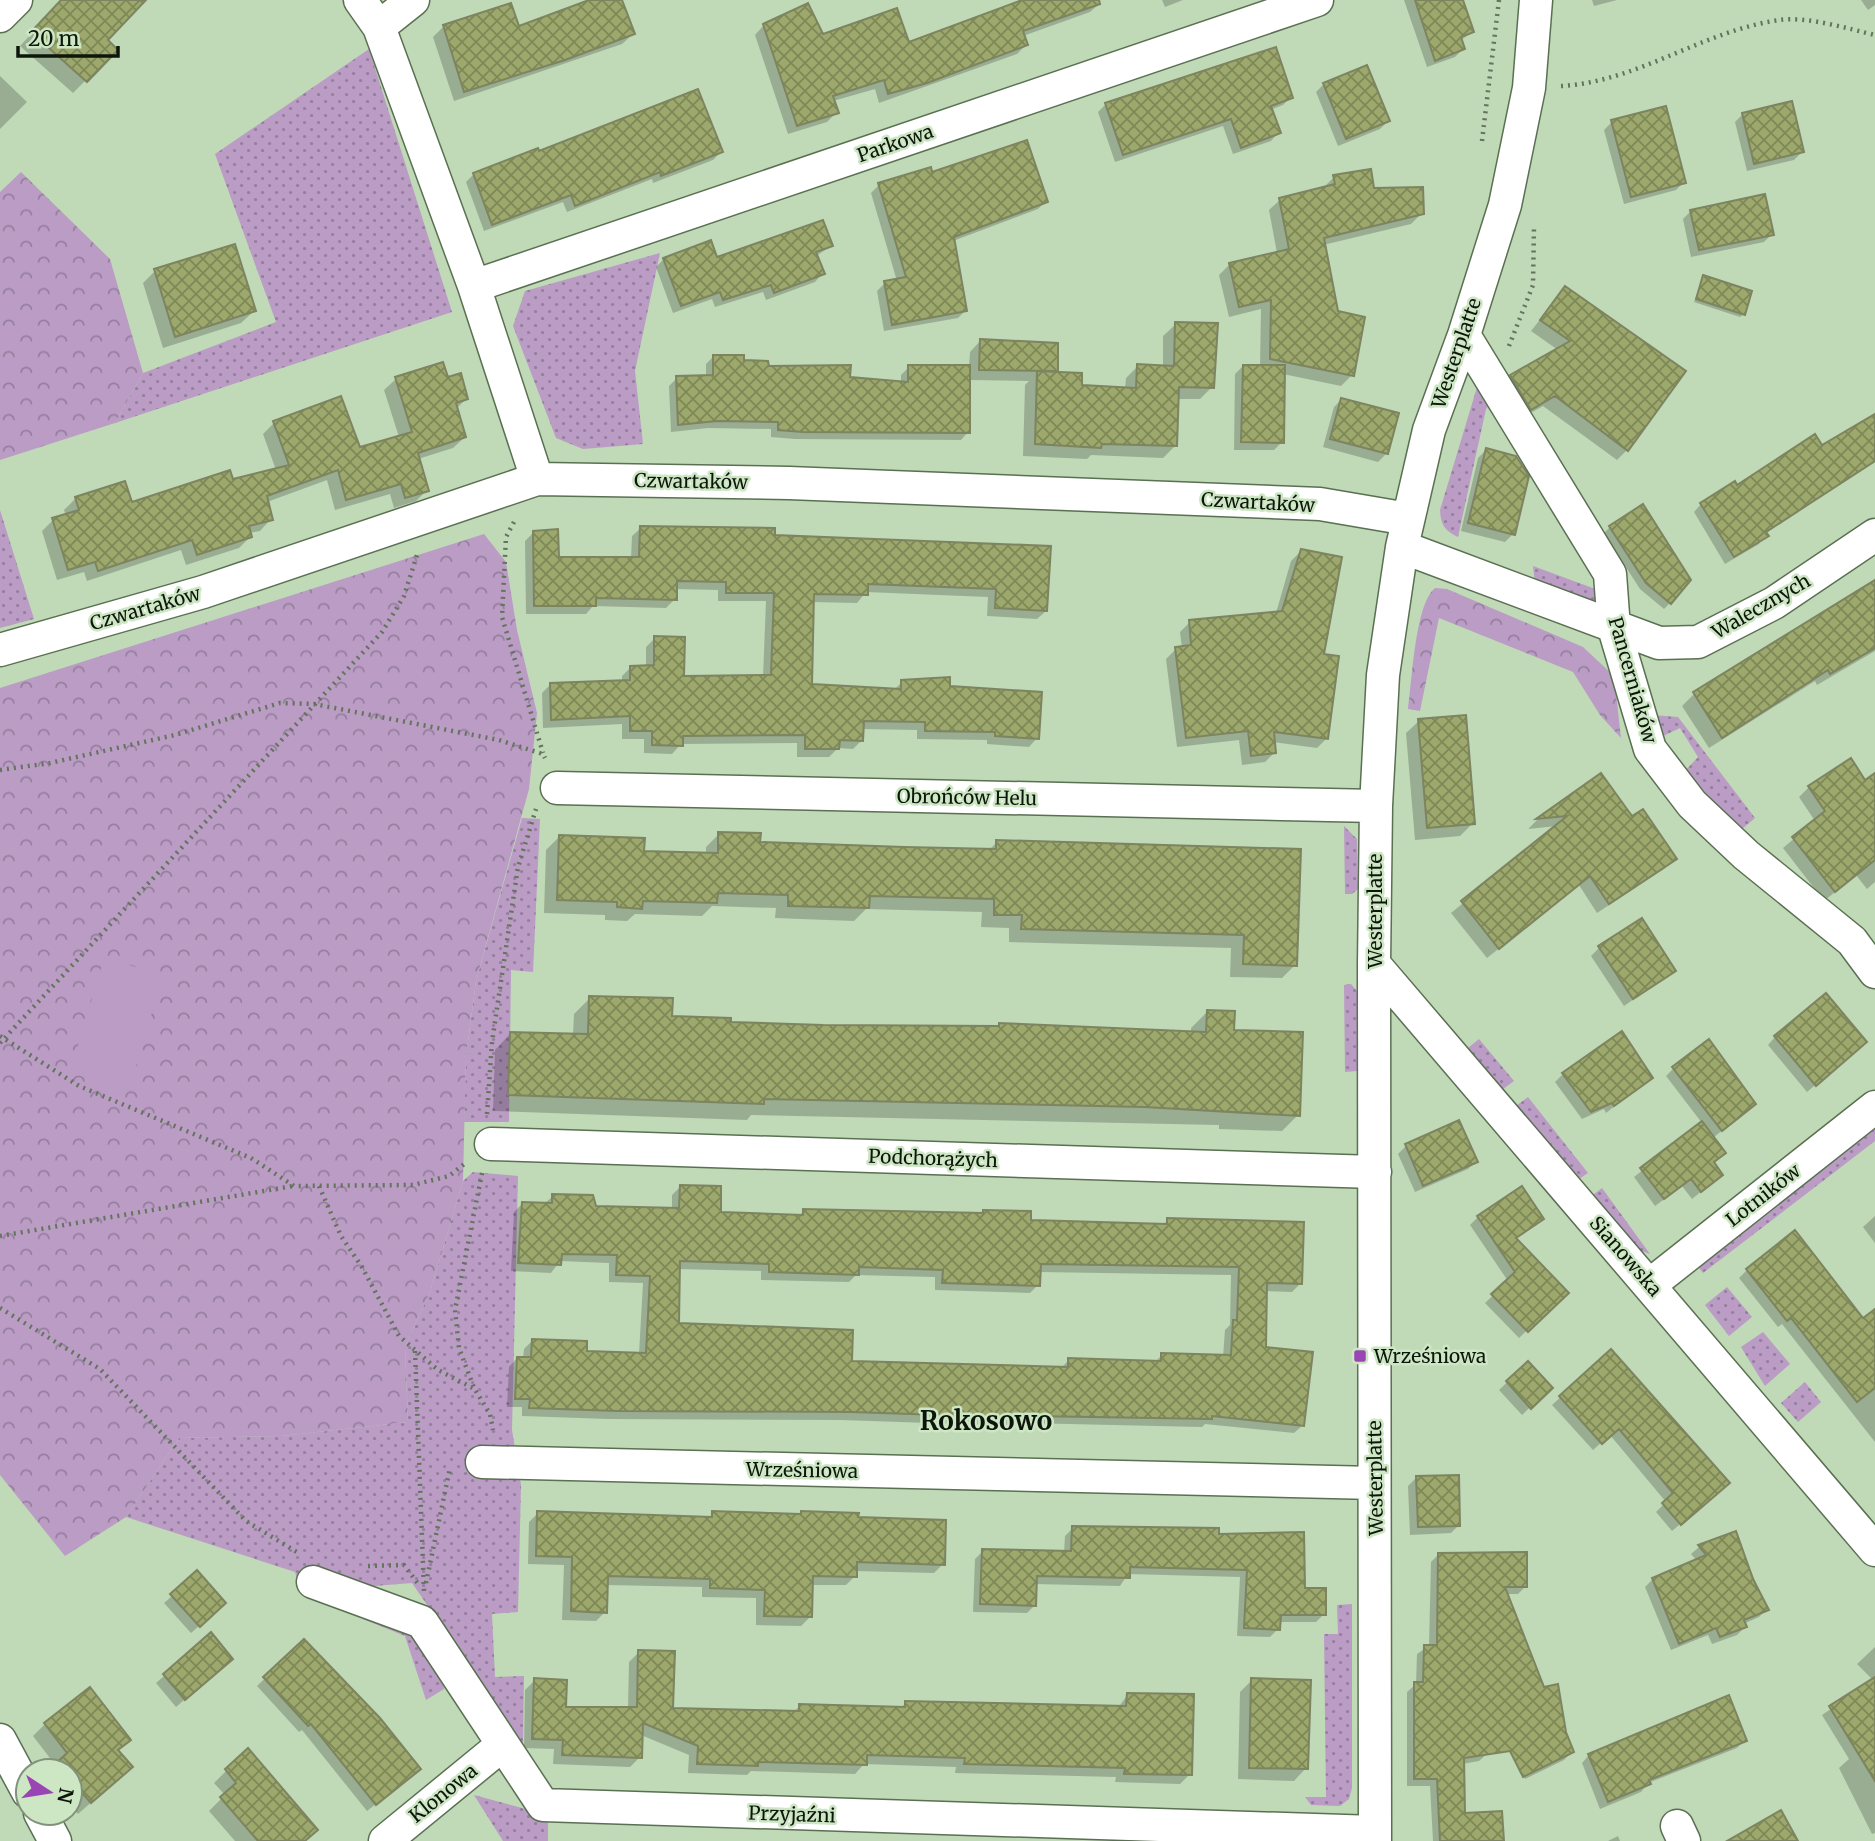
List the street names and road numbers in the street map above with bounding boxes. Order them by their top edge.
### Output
street label: Parkowa [854,119,936,167]
street label: Westerplatte [1426,295,1486,412]
street label: Czwartaków [634,468,749,494]
street label: Czwartaków [1200,487,1316,517]
street label: Walecznych [1707,568,1815,644]
street label: Czwartaków [87,581,204,635]
street label: Pancerniaków [1604,614,1663,747]
street label: Obrońców Helu [897,784,1037,810]
street label: Westerplatte [1363,853,1387,970]
street label: Podchorążych [868,1144,999,1172]
street label: Lotników [1721,1158,1806,1232]
street label: Sianowska [1585,1211,1667,1301]
street label: Westerplatte [1362,1420,1388,1537]
street label: Wrześniowa [745,1457,858,1483]
street label: Klonowa [404,1758,482,1828]
street label: Przyjaźni [748,1800,836,1828]

